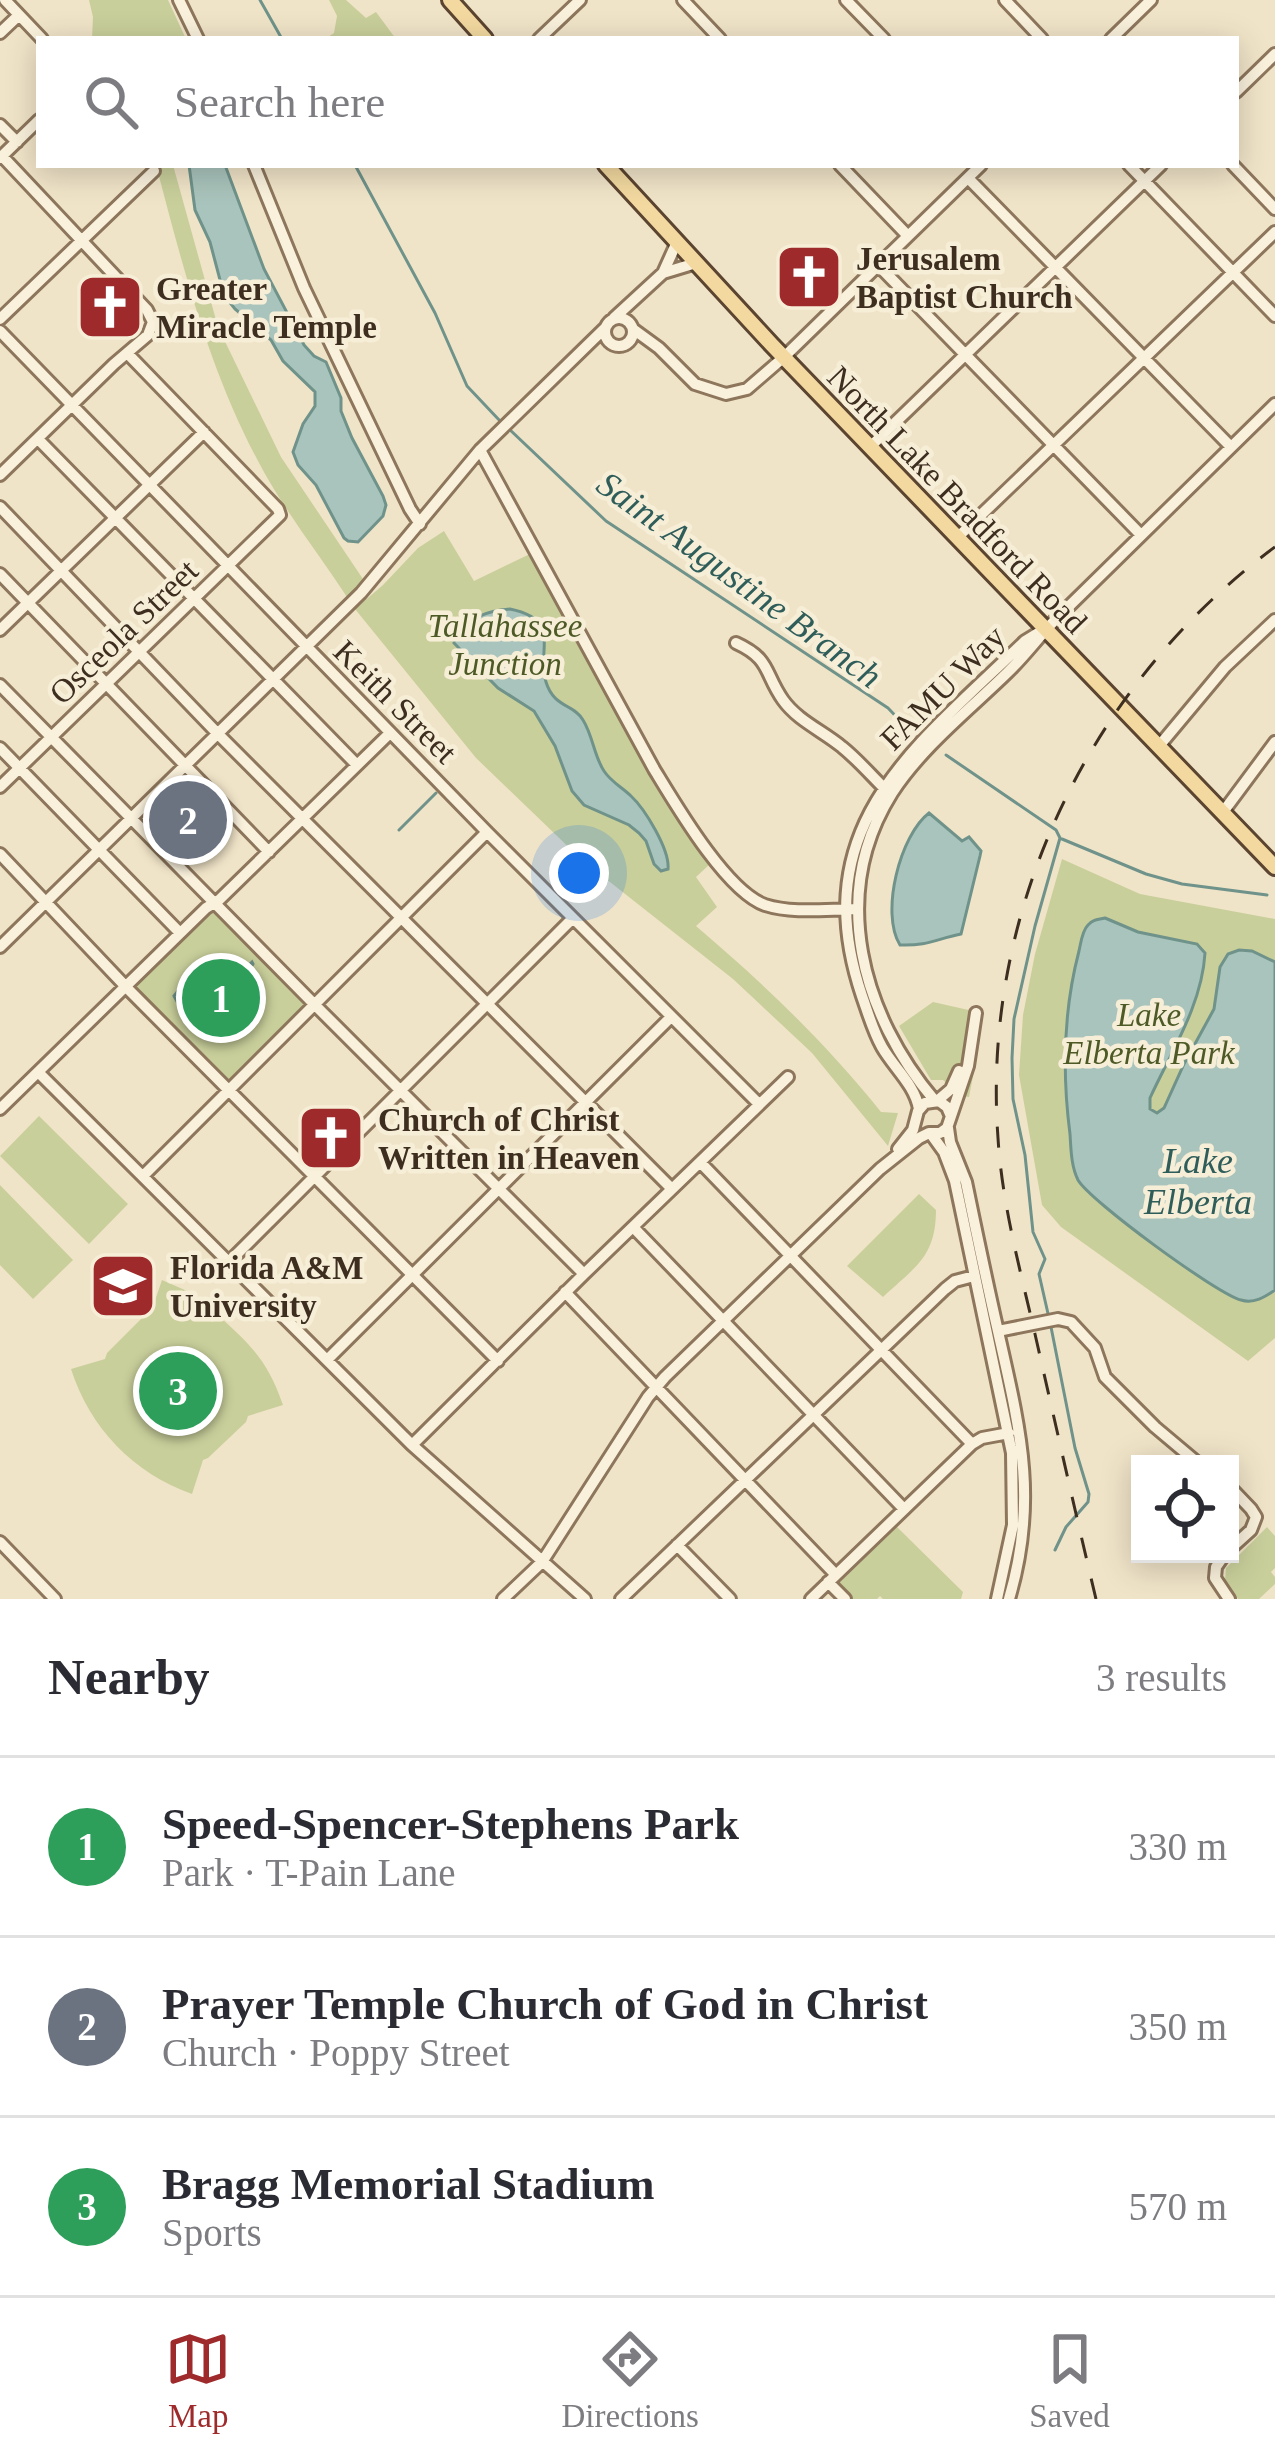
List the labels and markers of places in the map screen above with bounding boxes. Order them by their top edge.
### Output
place label: Jerusalem Baptist Church [856,241,1073,315]
church icon: Jerusalem Baptist Church [774,242,844,312]
place label: Greater Miracle Temple [156,271,377,345]
church icon: Greater Miracle Temple [75,272,145,342]
pin: 2 [149,775,227,865]
pin: 1 [182,953,260,1043]
place label: Church of Christ Written in Heaven [378,1102,640,1176]
church icon: Church of Christ Written in Heaven [296,1103,366,1173]
place label: Florida A&M University [170,1250,363,1324]
school or university icon: Florida A&M University [88,1251,158,1321]
pin: 3 [139,1346,217,1436]

